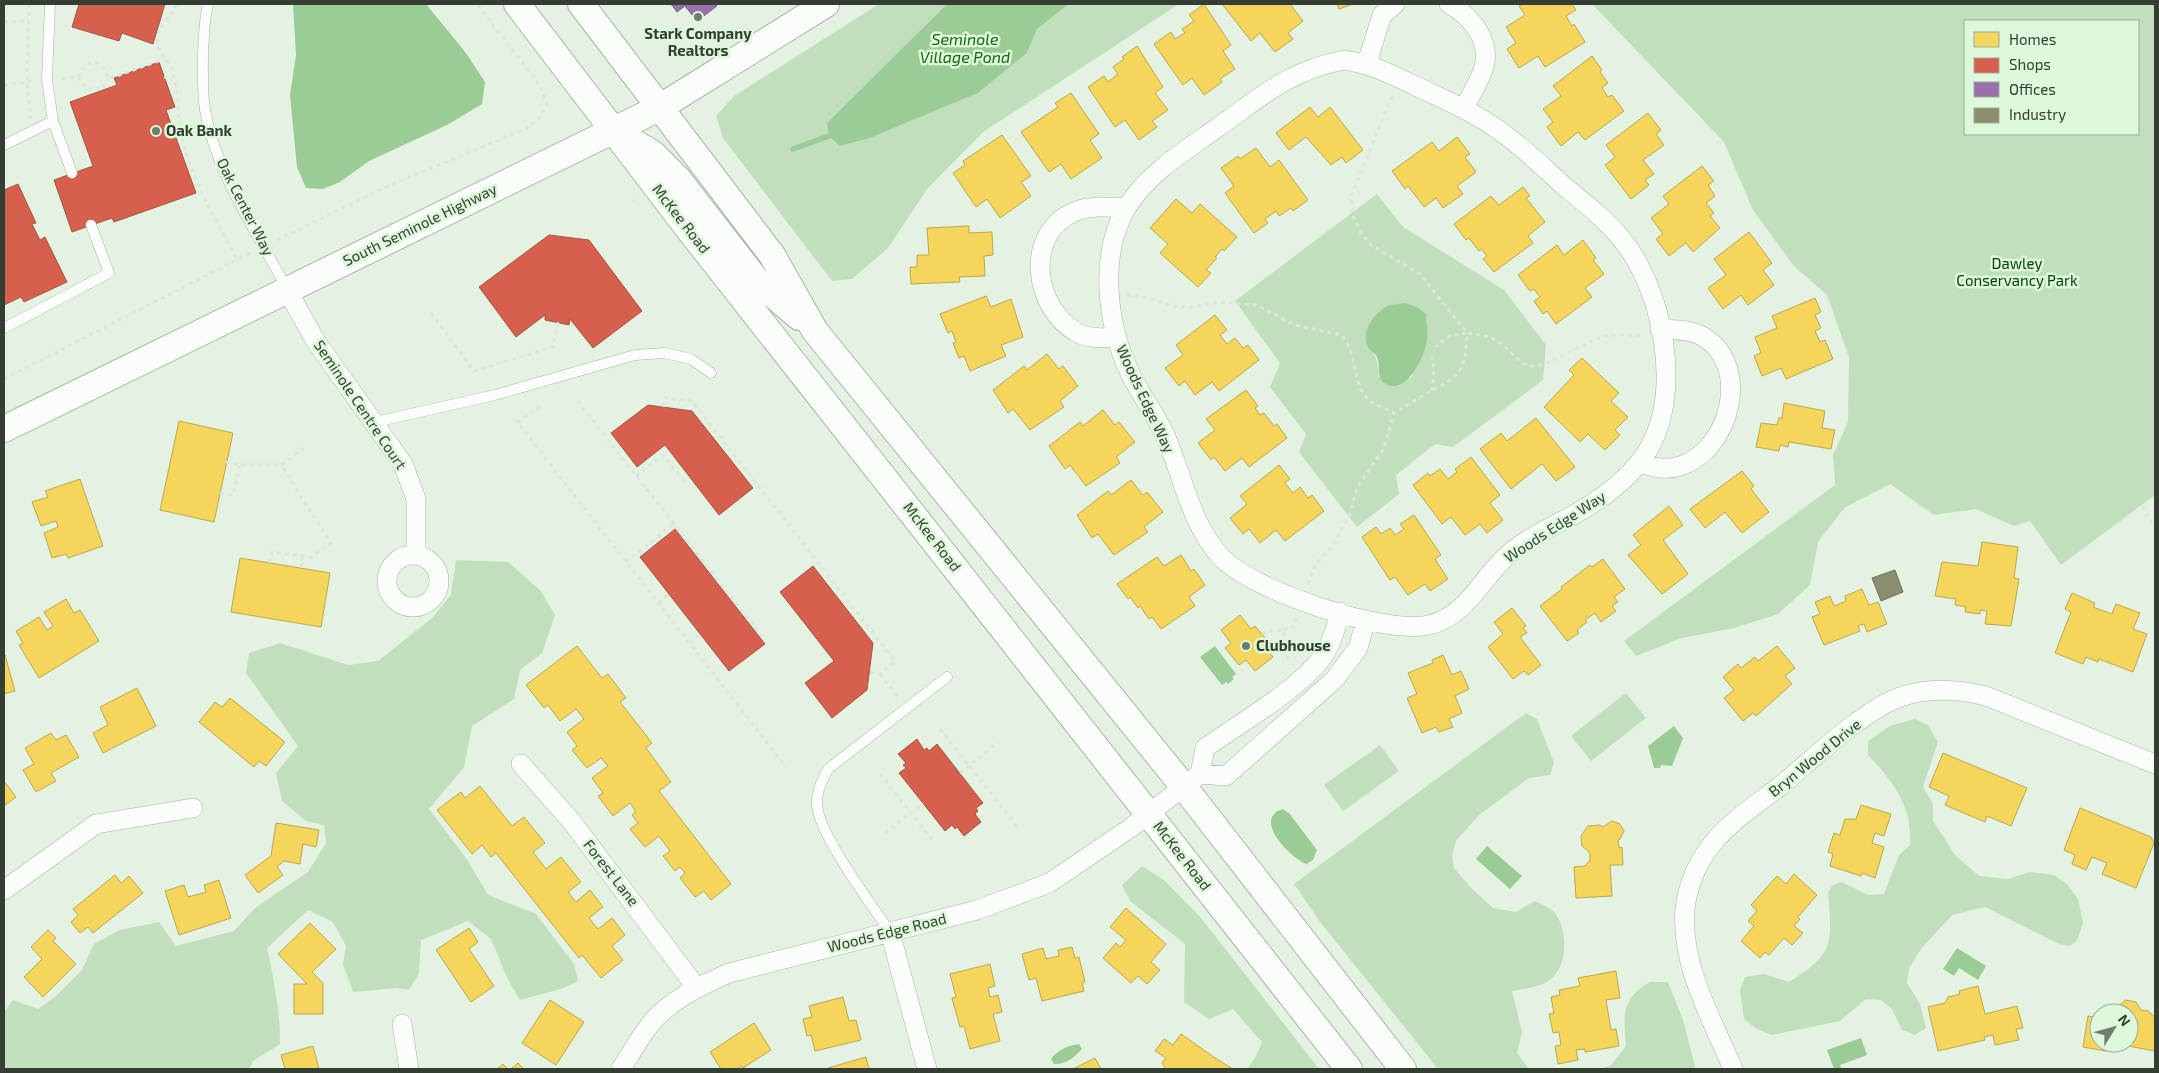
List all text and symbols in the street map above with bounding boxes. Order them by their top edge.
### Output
marker: Stark Company Realtors [692,11,704,23]
legend [1964,20,2139,135]
place label: Stark Company Realtors [644,24,752,59]
water label: Seminole Village Pond [920,29,1010,66]
text: Homes [2009,30,2056,48]
text: Shops [2009,55,2051,73]
text: Offices [2009,80,2056,98]
text: Industry [2009,105,2066,123]
place label: Oak Bank [166,121,233,139]
marker: Oak Bank [150,125,162,137]
street label: Oak Center Way [214,155,278,258]
street label: South Seminole Highway [340,179,500,269]
street label: McKee Road [649,180,714,257]
park label: Dawley Conservancy Park [1956,254,2078,289]
street label: Seminole Centre Court [311,336,411,473]
street label: Woods Edge Way [1113,342,1179,456]
street label: Woods Edge Way [1500,487,1609,566]
street label: McKee Road [900,498,965,575]
place label: Clubhouse [1256,636,1331,654]
marker: Clubhouse [1240,640,1252,652]
street label: Bryn Wood Drive [1765,714,1864,800]
street label: McKee Road [1150,817,1215,894]
street label: Forest Lane [580,835,643,909]
street label: Woods Edge Road [825,909,948,955]
north arrow [2089,1003,2139,1053]
text: N [2115,1011,2135,1029]

